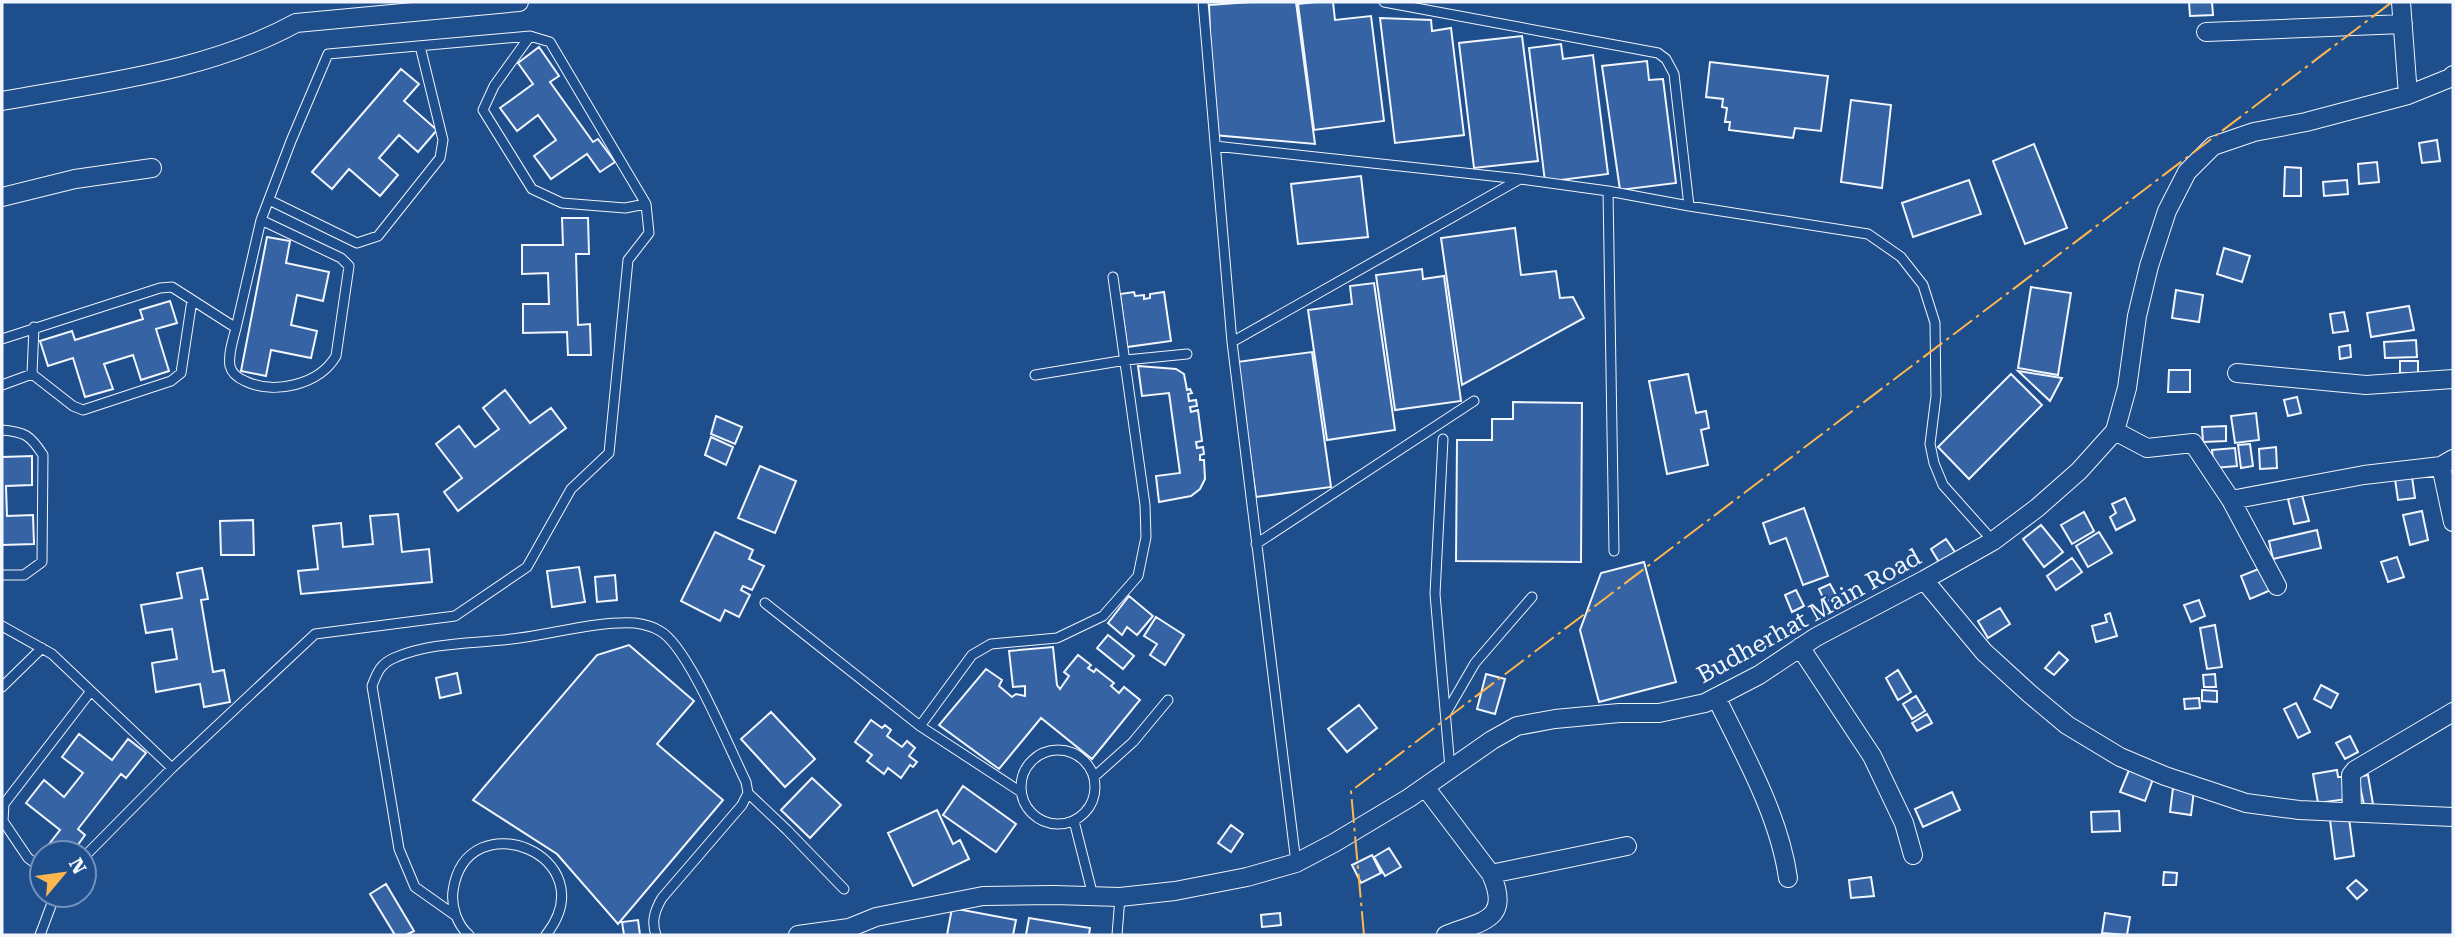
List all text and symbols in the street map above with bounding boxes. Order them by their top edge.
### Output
street label: Budherhat Main Road [1692,543,1926,689]
north arrow [28,839,98,909]
text: N [64,854,91,878]

